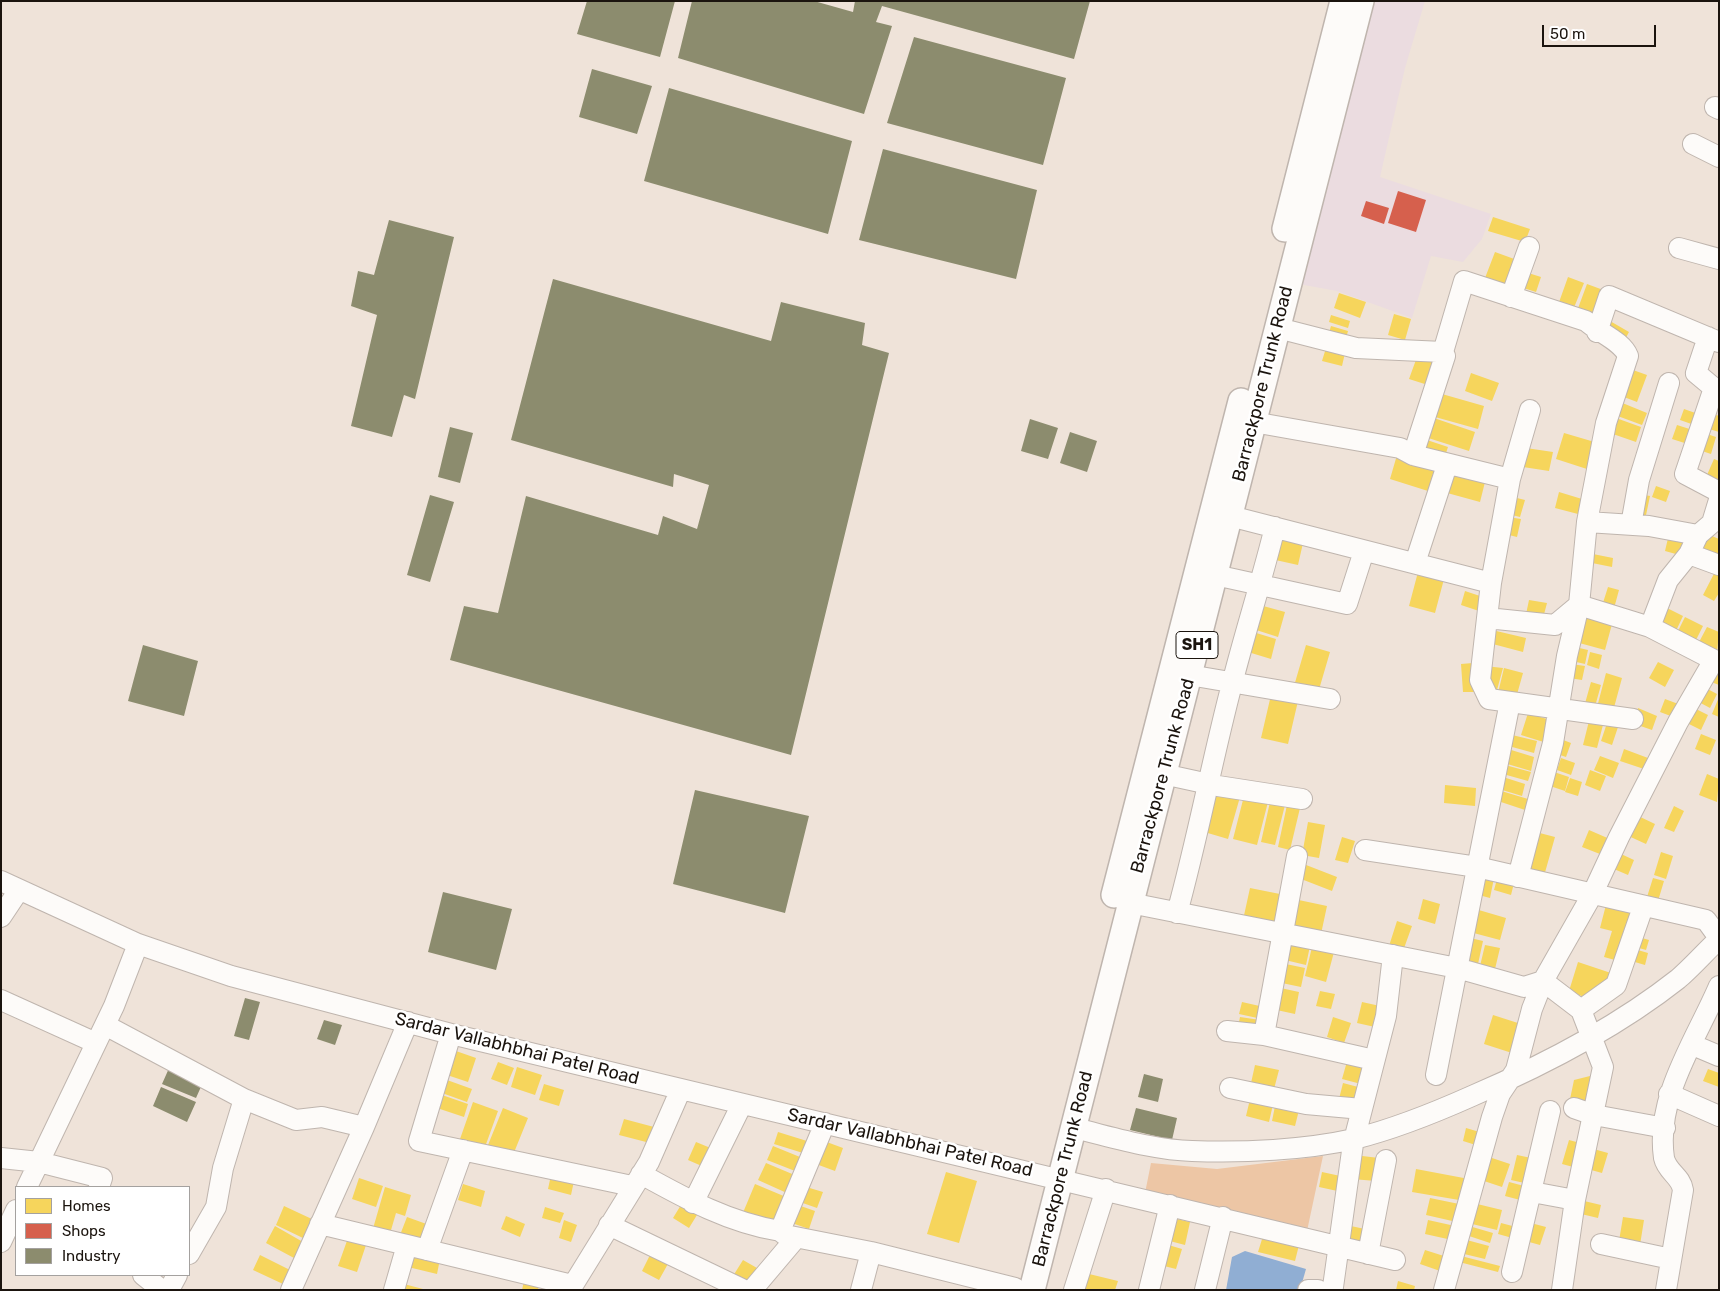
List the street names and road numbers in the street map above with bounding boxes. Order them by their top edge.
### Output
street label: Barrackpore Trunk Road [1228,284,1298,484]
road number: SH1 [1176,632,1218,658]
street label: Barrackpore Trunk Road [1127,676,1199,876]
street label: Sardar Vallabhbhai Patel Road [393,1008,641,1090]
street label: Barrackpore Trunk Road [1028,1069,1098,1269]
street label: Sardar Vallabhbhai Patel Road [785,1104,1035,1182]

